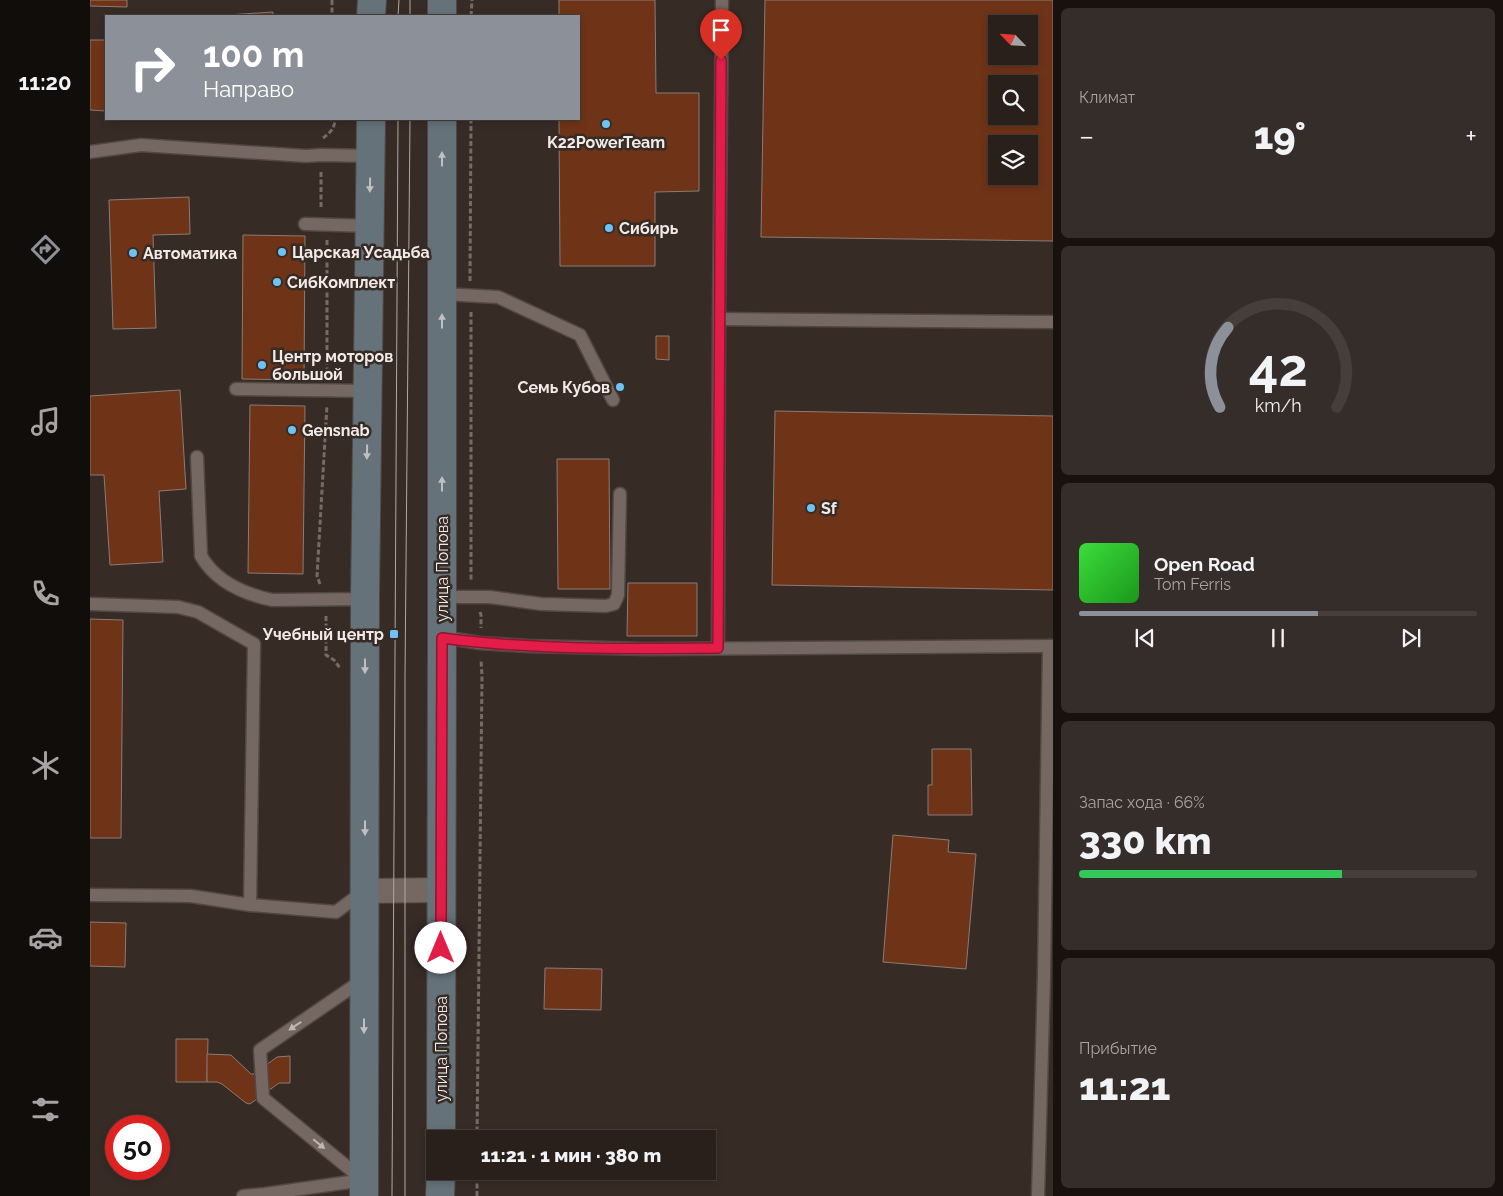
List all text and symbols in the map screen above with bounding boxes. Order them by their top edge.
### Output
pin [700,9,742,60]
north arrow [988,15,1038,65]
map controls [988,15,1038,185]
icon: arrive [707,16,735,44]
text: 100 m [203,34,304,75]
icon: right [120,35,185,100]
text: 11:20 [18,69,72,95]
button: search [988,75,1038,125]
text: Направо [203,76,294,102]
text: Климат [1079,88,1135,107]
text: 19° [1254,113,1306,158]
marker: K22PowerTeam [600,118,612,130]
text: − [1079,120,1094,153]
text: + [1465,120,1477,153]
place label: K22PowerTeam [547,133,665,152]
button: layers [988,135,1038,185]
one-way arrow [438,150,446,166]
one-way arrow [366,177,374,193]
place label: Сибирь [619,219,679,238]
marker: Сибирь [603,222,615,234]
icon: directions [28,232,63,267]
place label: Царская Усадьба [292,243,430,262]
place label: Автоматика [143,244,237,263]
marker: Царская Усадьба [276,246,288,258]
marker: Автоматика [127,247,139,259]
place label: СибКомплект [287,273,395,292]
marker: СибКомплект [271,276,283,288]
one-way arrow [438,313,446,329]
text: 42 [1248,337,1308,398]
place label: Центр моторов большой [272,347,393,384]
marker: Центр моторов большой [256,359,268,371]
place label: Семь Кубов [518,378,610,397]
marker: Семь Кубов [614,381,626,393]
text: km/h [1254,395,1302,416]
icon: music [28,404,63,439]
place label: Gensnab [302,421,370,440]
marker: Gensnab [286,424,298,436]
one-way arrow [363,445,371,461]
one-way arrow [438,475,446,491]
place label: Sf [821,499,838,518]
marker: Sf [805,502,817,514]
street label: улица Попова [433,516,452,622]
text: Open Road [1154,553,1255,575]
text: Tom Ferris [1154,575,1231,594]
icon: phone [28,576,63,611]
icon: previous [1131,624,1159,652]
icon: pause [1264,624,1292,652]
icon: next [1397,624,1425,652]
place label: Учебный центр [262,625,384,644]
marker: Учебный центр [388,628,400,640]
one-way arrow [361,658,369,674]
icon: climate [28,748,63,783]
text: Запас хода · 66% [1079,793,1205,812]
text: 330 km [1079,818,1212,863]
one-way arrow [361,820,369,836]
icon: car [28,920,63,955]
position arrow [414,921,466,973]
street label: улица Попова [432,996,451,1102]
one-way arrow [360,1018,368,1034]
one-way arrow [288,1022,302,1031]
text: Прибытие [1079,1039,1157,1058]
text: 11:21 [1079,1064,1171,1109]
icon: filters [28,1092,63,1127]
speed limit sign: 50 [105,1115,170,1180]
one-way arrow [312,1138,325,1149]
text: 11:21 · 1 мин · 380 m [481,1144,661,1166]

